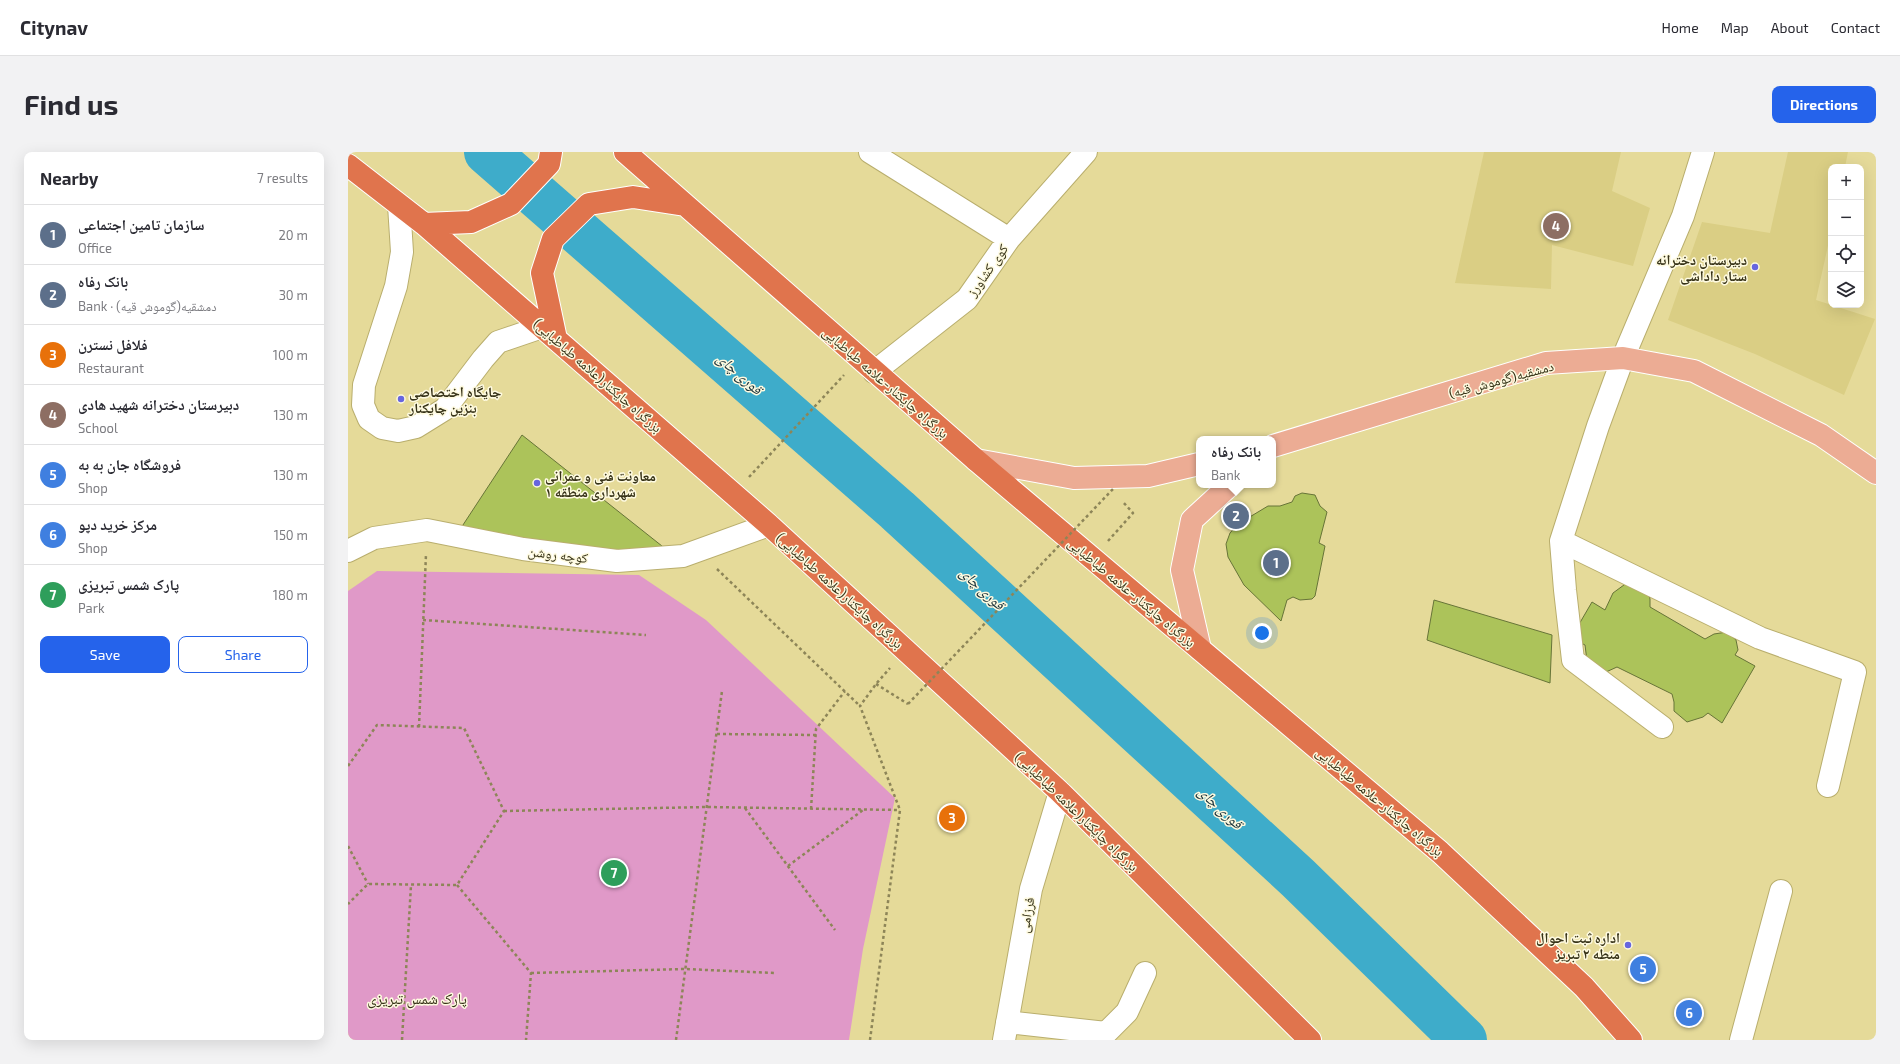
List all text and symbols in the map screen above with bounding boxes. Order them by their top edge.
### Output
text: Citynav [20,16,88,39]
text: Home [1662,19,1699,36]
text: Map [1721,19,1749,36]
text: About [1771,19,1809,36]
text: Contact [1831,19,1880,36]
button: Directions [1772,86,1876,123]
text: Find us [24,87,118,121]
map controls [1828,164,1864,308]
button: + [1828,164,1864,200]
text: Nearby [40,168,98,188]
text: 7 results [257,170,308,186]
button: − [1828,200,1864,236]
pin: 4 [1543,211,1569,241]
text: سازمان تامین اجتماعی [78,215,204,233]
text: 1 [50,227,56,243]
text: 20 m [279,227,308,243]
button: locate [1828,236,1864,272]
text: Office [78,240,112,256]
street label: کوی کشاورز [962,240,1012,301]
place label: دبیرستان دخترانه ستار داداشی [1656,251,1747,285]
marker: دبیرستان دخترانه ستار داداشی [1750,262,1760,272]
text: بانک رفاه [78,272,128,290]
button: layers [1828,272,1864,308]
text: 2 [49,287,57,303]
text: 30 m [279,287,308,303]
text: Bank · دمشقیه(گوموش قیه) [78,298,217,314]
street label: بزرگراه چایکنار(علامه طباطبایی) [530,314,666,436]
street label: بزرگراه چایکنار-علامه طباطبایی [819,323,952,442]
text: فلافل نسترن [78,335,148,353]
text: 3 [49,347,57,363]
text: 100 m [273,347,308,363]
water label: قوری چای [713,348,768,400]
street label: دمشقیه(گوموش قیه) [1447,357,1556,402]
text: Restaurant [78,360,144,376]
place label: جایگاه اختصاصی بنزین چایکنار [408,383,501,417]
marker: جایگاه اختصاصی بنزین چایکنار [396,394,406,404]
text: دبیرستان دخترانه شهید هادی [78,395,239,413]
text: 4 [49,407,57,423]
text: 130 m [273,407,308,423]
text: School [78,420,118,436]
popup [1196,436,1276,488]
text: بانک رفاه [1211,442,1261,460]
text: فروشگاه جان به به [78,455,181,473]
text: 5 [49,467,57,483]
text: 130 m [273,467,308,483]
place label: معاونت فنی و عمرانی شهرداری منطقه ۱ [545,467,656,501]
text: Bank [1211,467,1240,483]
marker: معاونت فنی و عمرانی شهرداری منطقه ۱ [532,478,542,488]
text: Shop [78,480,108,496]
pin: 2 [1223,501,1249,531]
text: مرکز خرید دپو [78,515,157,533]
text: 6 [49,527,57,543]
text: 150 m [274,527,308,543]
street label: بزرگراه چایکنار(علامه طباطبایی) [772,529,907,652]
street label: بزرگراه چایکنار-علامه طباطبایی [1064,534,1199,651]
text: Shop [78,540,108,556]
street label: کوچه روشن [527,542,589,567]
pin: 1 [1263,548,1289,578]
water label: قوری چای [956,563,1011,615]
text: پارک شمس تبریزی [78,575,179,593]
text: 7 [50,587,56,603]
text: 180 m [273,587,308,603]
text: Park [78,600,105,616]
your location [1252,623,1272,643]
button: Save [40,636,170,673]
button: Share [178,636,308,673]
street label: بزرگراه چایکنار-علامه طباطبایی [1312,743,1447,860]
street label: بزرگراه چایکنار(علامه طباطبایی) [1011,748,1142,875]
water label: قوری چای [1194,782,1249,834]
pin: 3 [939,803,965,833]
pin: 7 [601,858,627,888]
street label: فرزامی [1014,896,1039,935]
place label: اداره ثبت احوال منطه ۲ تبریز [1536,929,1620,962]
marker: اداره ثبت احوال منطه ۲ تبریز [1623,940,1633,950]
pin: 5 [1630,954,1656,984]
district label: پارک شمس تبریزی [367,989,467,1009]
pin: 6 [1676,998,1702,1028]

